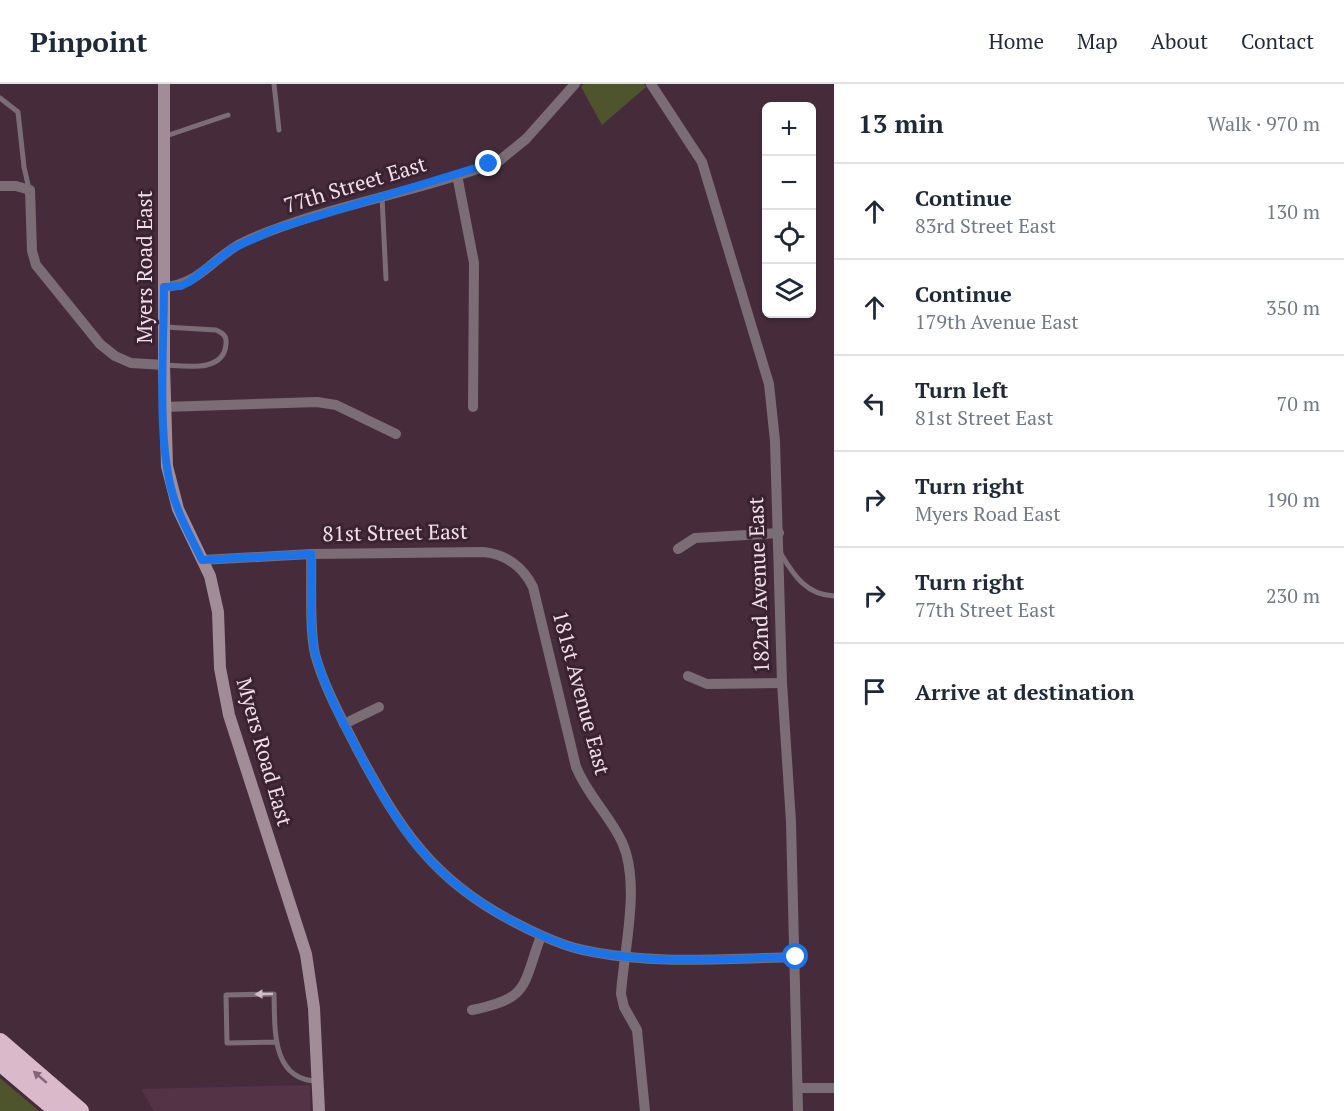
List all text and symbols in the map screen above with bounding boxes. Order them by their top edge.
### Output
text: Pinpoint [30,23,147,60]
text: Home [988,27,1044,55]
text: Map [1077,27,1118,55]
text: About [1151,27,1208,55]
text: Contact [1241,27,1314,55]
map controls [762,102,816,318]
button: + [762,102,816,156]
text: 13 min [858,106,944,140]
text: Walk · 970 m [1208,110,1320,137]
street label: 77th Street East [280,149,430,219]
route end [475,150,501,176]
button: − [762,156,816,210]
text: Continue [915,183,1012,212]
street label: Myers Road East [130,190,158,343]
icon: ahead [858,195,891,228]
text: 130 m [1266,198,1320,225]
button: locate [762,210,816,264]
text: 83rd Street East [915,212,1056,239]
button: layers [762,264,816,318]
text: Continue [915,279,1012,308]
icon: ahead [858,291,891,324]
text: 350 m [1266,294,1320,321]
text: 179th Avenue East [915,308,1079,335]
text: Turn left [915,375,1008,404]
icon: left [858,387,891,420]
text: 70 m [1277,390,1320,417]
text: 81st Street East [915,404,1053,431]
text: Turn right [915,471,1024,500]
icon: right [858,483,891,516]
text: 190 m [1266,486,1320,513]
street label: 182nd Avenue East [741,496,775,673]
text: Myers Road East [915,500,1061,527]
street label: 81st Street East [322,517,468,547]
text: Turn right [915,567,1024,596]
icon: right [858,579,891,612]
text: 230 m [1266,582,1320,609]
text: 77th Street East [915,596,1056,623]
street label: 181st Avenue East [547,608,617,778]
street label: Myers Road East [230,674,300,829]
icon: arrive [858,675,891,708]
text: Arrive at destination [915,677,1134,706]
route start [782,943,808,969]
one-way arrow [254,989,273,999]
one-way arrow [32,1070,48,1083]

